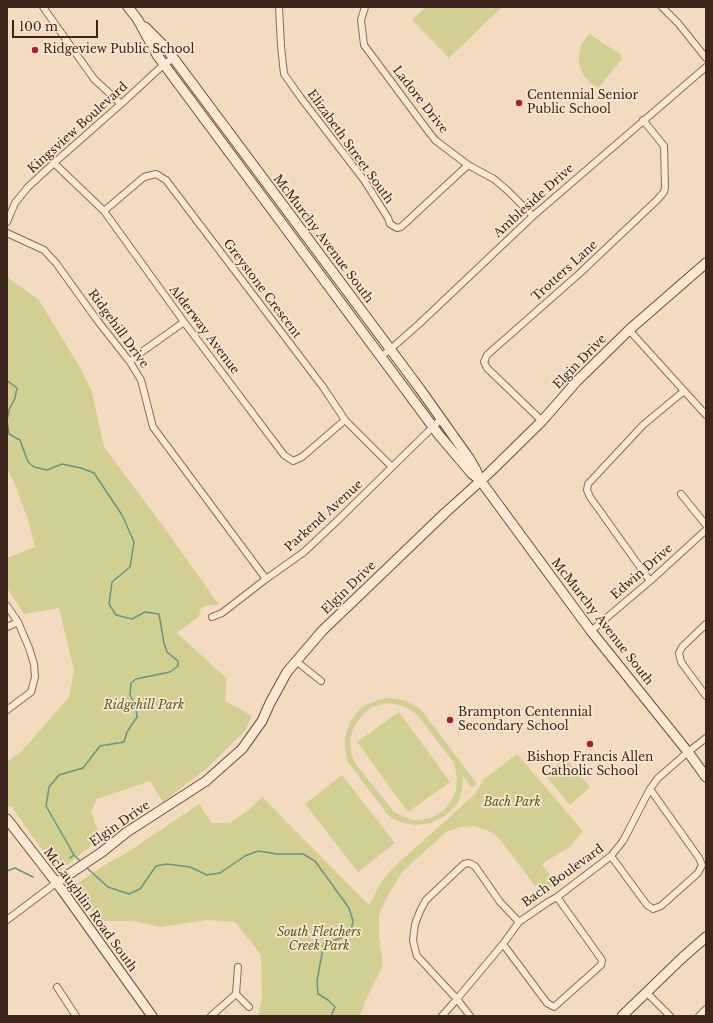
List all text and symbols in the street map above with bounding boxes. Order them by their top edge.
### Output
scale bar [14,12,100,38]
text: 100 m [19,19,58,34]
place label: Ridgeview Public School [43,43,194,57]
marker: Ridgeview Public School [30,45,40,55]
street label: Ladore Drive [389,63,451,137]
street label: Kingsview Boulevard [25,79,131,177]
street label: Elizabeth Street South [304,87,396,207]
place label: Centennial Senior Public School [527,89,638,117]
marker: Centennial Senior Public School [514,98,524,108]
street label: Ambleside Drive [491,161,577,241]
street label: McMurchy Avenue South [270,172,376,306]
street label: Greystone Crescent [220,237,304,341]
street label: Trotters Lane [529,238,601,304]
street label: Alderway Avenue [166,283,242,377]
street label: Ridgehill Drive [85,287,151,371]
street label: Elgin Drive [551,332,609,392]
street label: Parkend Avenue [282,477,366,555]
street label: Edwin Drive [608,541,676,603]
street label: McMurchy Avenue South [548,556,656,688]
street label: Elgin Drive [319,559,379,617]
park label: Ridgehill Park [104,699,184,713]
place label: Brampton Centennial Secondary School [458,706,592,734]
marker: Brampton Centennial Secondary School [445,715,455,725]
marker: Bishop Francis Allen Catholic School [585,739,595,749]
place label: Bishop Francis Allen Catholic School [527,751,653,779]
park label: Bach Park [483,796,541,810]
street label: Elgin Drive [87,798,153,850]
street label: Bach Boulevard [519,842,607,910]
street label: McLaughlin Road South [40,845,140,975]
park label: South Fletchers Creek Park [277,926,361,954]

